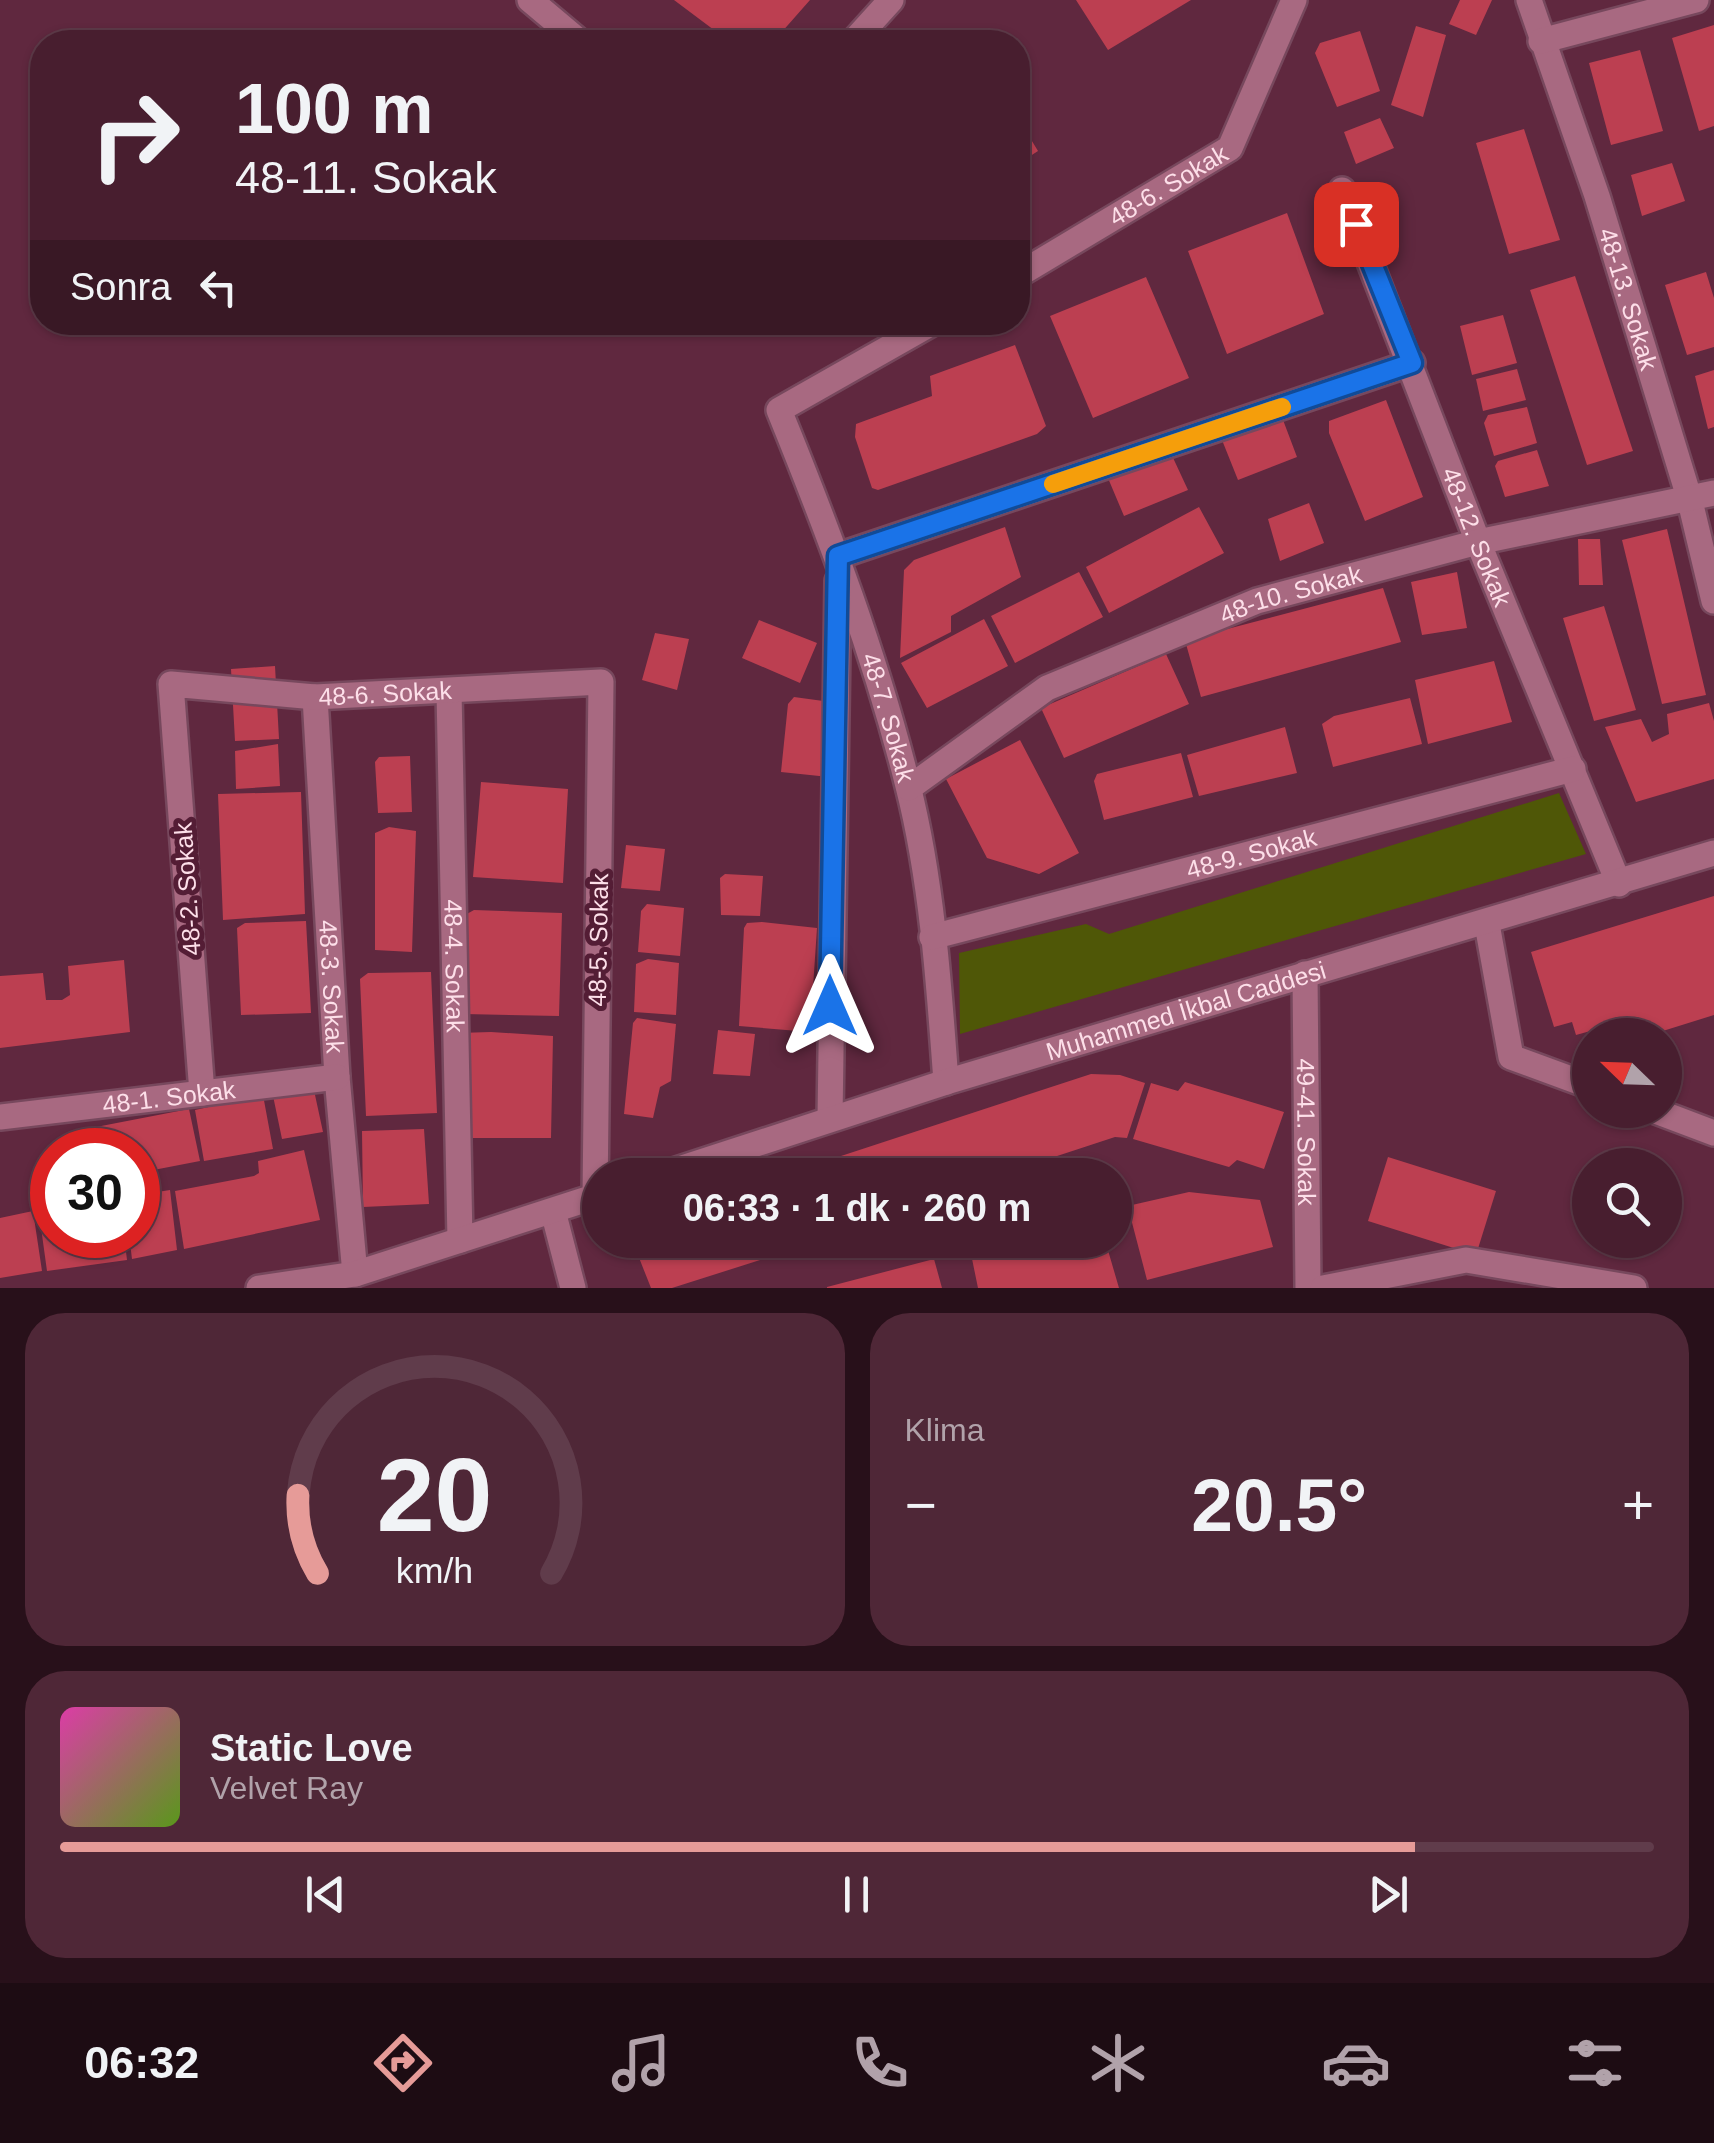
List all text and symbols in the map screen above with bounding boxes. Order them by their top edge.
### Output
icon: right [70,70,200,200]
text: 100 m [235,70,433,148]
street label: 48-6. Sokak [1104,139,1233,231]
text: 48-11. Sokak [235,152,497,203]
pin [1314,182,1399,267]
icon: arrive [1329,197,1384,252]
street label: 48-13. Sokak [1594,224,1664,374]
icon: left [191,260,246,315]
text: Sonra [70,266,171,308]
street label: 48-12. Sokak [1436,463,1517,611]
street label: 48-10. Sokak [1215,560,1365,629]
street label: 48-7. Sokak [857,649,921,786]
street label: 48-6. Sokak [318,676,453,711]
street label: 48-2. Sokak [168,821,206,957]
street label: 48-9. Sokak [1183,823,1320,884]
street label: 48-5. Sokak [583,873,613,1007]
street label: 48-4. Sokak [439,899,470,1033]
street label: 48-3. Sokak [314,919,350,1054]
position arrow [778,954,882,1058]
street label: Muhammed İkbal Caddesi [1043,956,1329,1065]
north arrow [1572,1018,1682,1128]
map controls [1572,1018,1682,1258]
street label: 49-41. Sokak [1292,1058,1321,1206]
street label: 48-1. Sokak [101,1075,237,1119]
speed limit sign: 30 [30,1128,160,1258]
button: search [1572,1148,1682,1258]
text: 06:33 · 1 dk · 260 m [683,1187,1031,1229]
text: Klima [905,1412,985,1448]
text: 20 [377,1437,493,1553]
text: 20.5° [1191,1463,1367,1547]
text: − [905,1474,937,1536]
text: + [1622,1474,1654,1536]
text: km/h [396,1551,473,1591]
text: Static Love [210,1727,413,1769]
text: Velvet Ray [210,1770,363,1806]
icon: previous [298,1867,353,1922]
icon: pause [829,1867,884,1922]
icon: next [1361,1867,1416,1922]
icon: directions [368,2028,438,2098]
icon: music [606,2028,676,2098]
icon: phone [845,2028,915,2098]
icon: climate [1083,2028,1153,2098]
icon: car [1321,2028,1391,2098]
icon: filters [1560,2028,1630,2098]
text: 06:32 [84,2037,199,2088]

